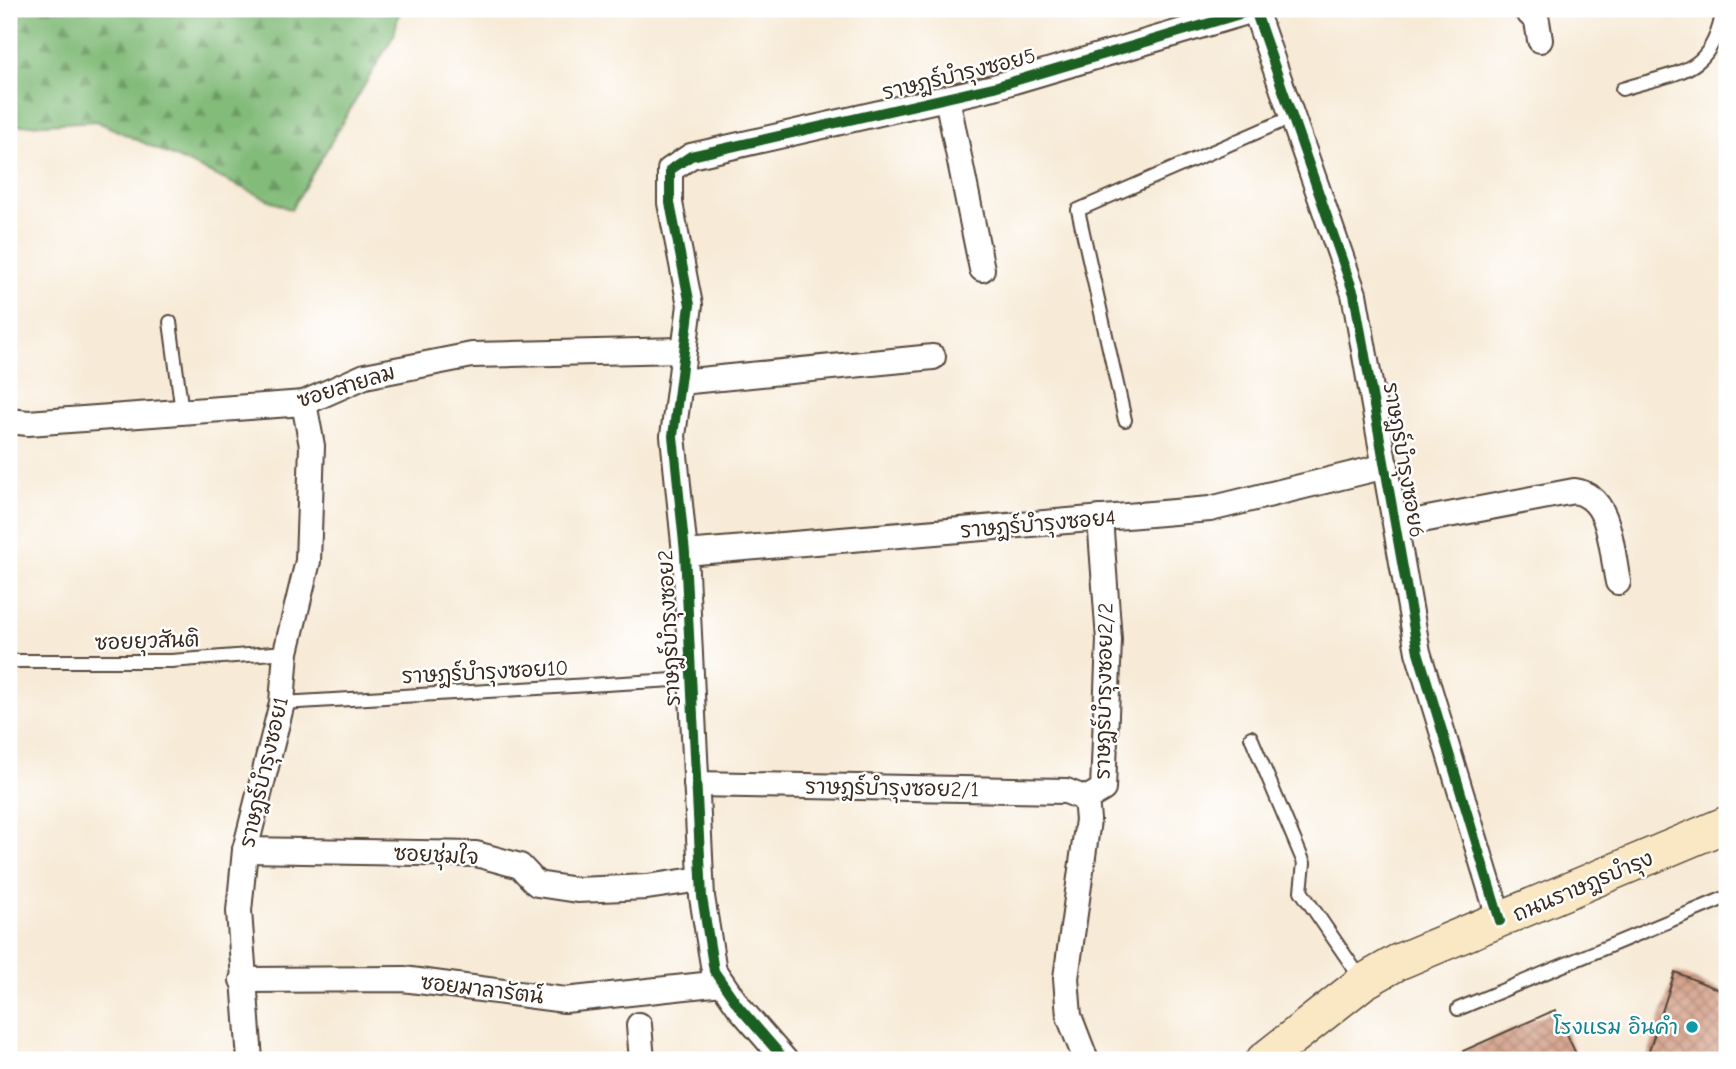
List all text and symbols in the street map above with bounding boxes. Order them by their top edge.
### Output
street label: ราษฎร์บำรุงซอย5 [880,42,1039,108]
street label: ซอยสายลม [294,360,398,412]
street label: ราษฎร์บำรุงซอย6 [1375,381,1430,540]
street label: ราษฎร์บำรุงซอย4 [959,504,1117,547]
street label: ราษฎร์บำรุงซอย2 [652,549,689,707]
street label: ราษฎร์บำรุงซอย2/2 [1089,602,1122,780]
street label: ซอยยุวสันติ [94,627,200,659]
street label: ราษฎร์บำรุงซอย10 [401,655,569,692]
street label: ราษฎร์บำรุงซอย1 [234,694,297,851]
street label: ราษฎร์บำรุงซอย2/1 [805,773,979,806]
street label: ซอยชุ่มใจ [393,840,479,873]
street label: ถนนราษฎรบำรุง [1509,845,1658,930]
street label: ซอยมาลารัตน์ [419,969,545,1008]
place label: โรงแรม อินคำ [1553,1014,1678,1039]
marker: โรงแรม อินคำ [1684,1019,1700,1035]

